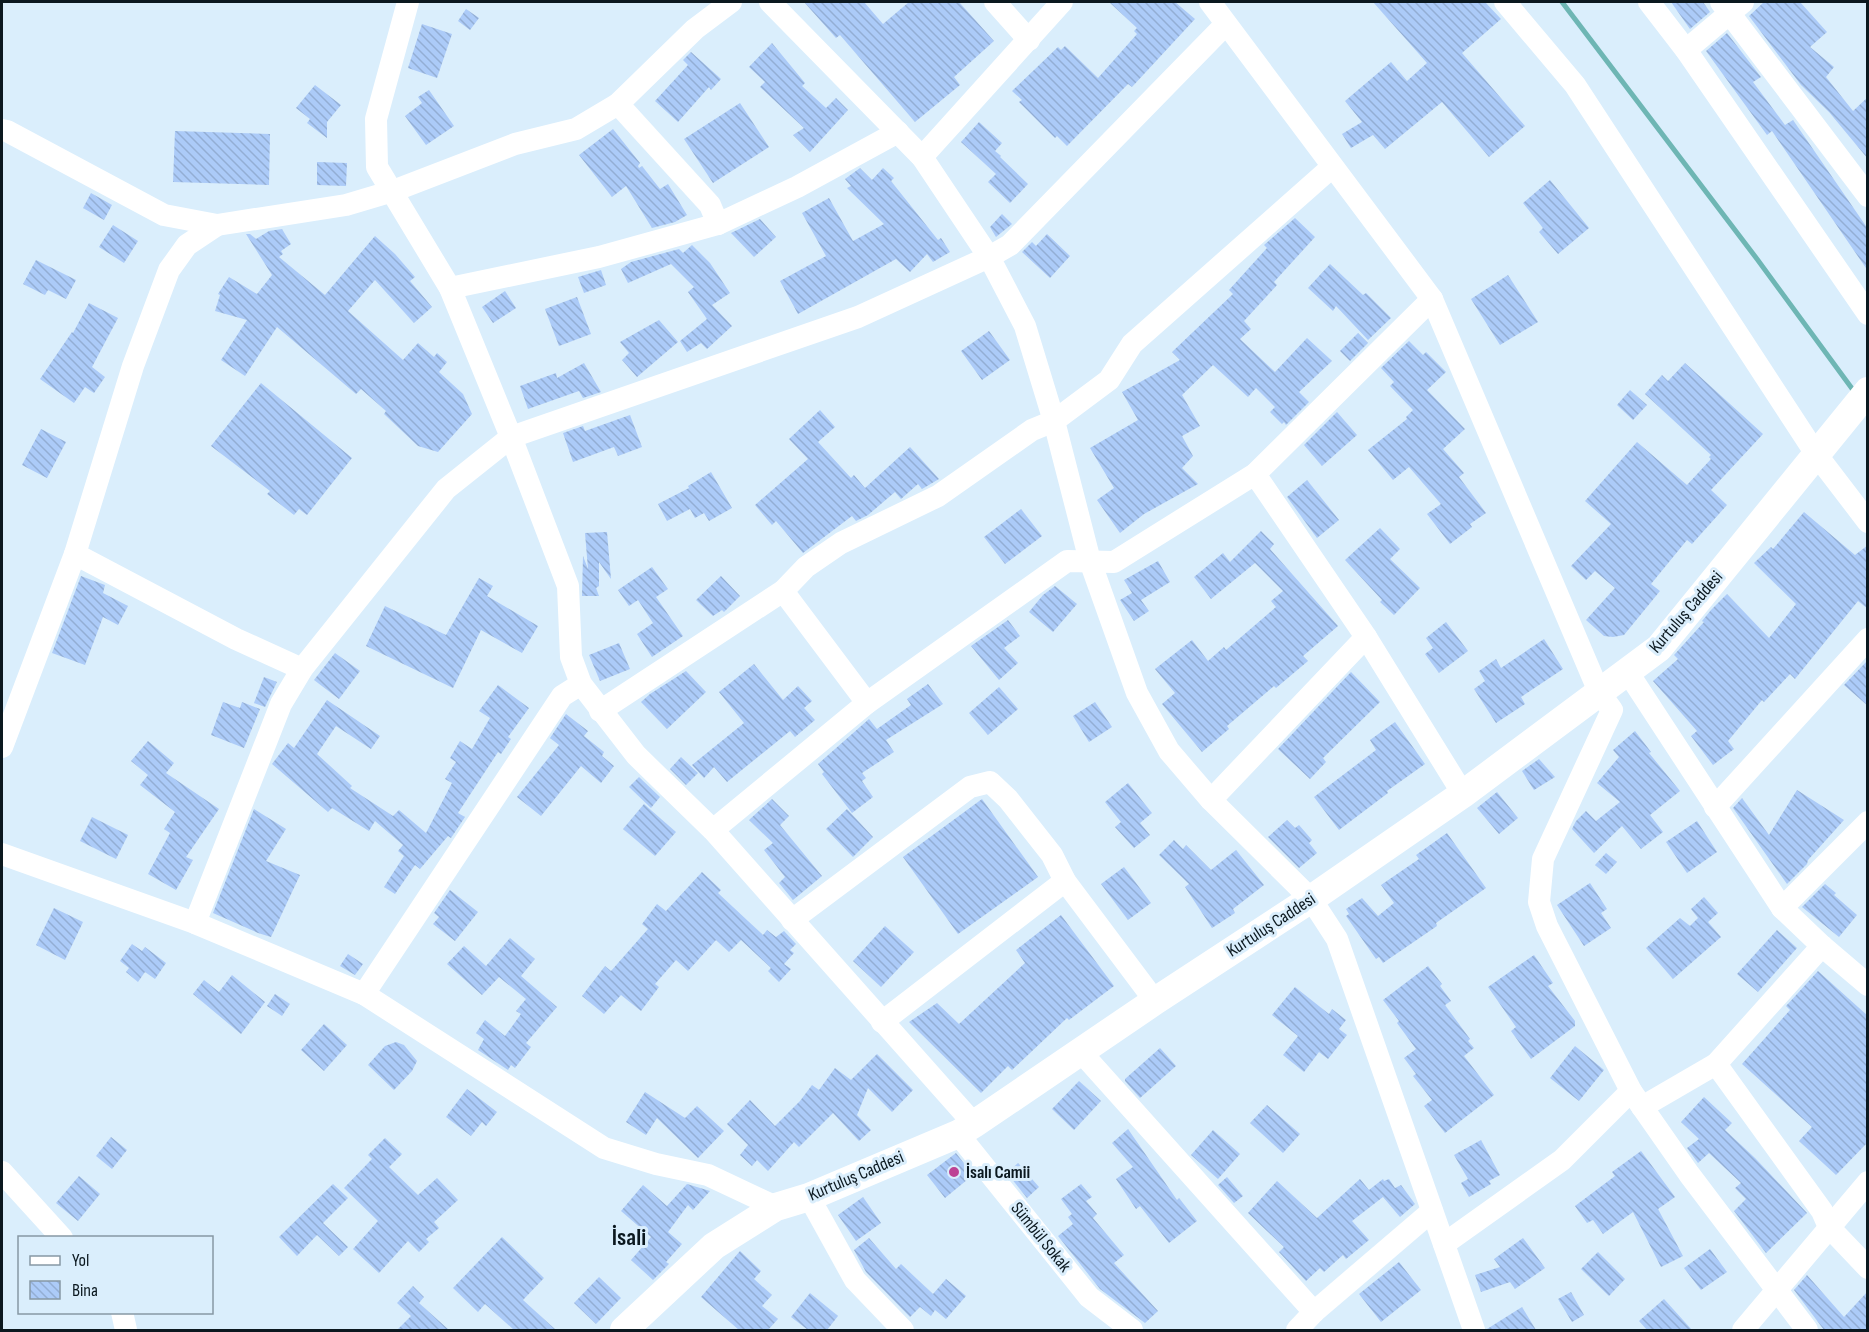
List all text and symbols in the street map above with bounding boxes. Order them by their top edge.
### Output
street label: Kurtuluş Caddesi [1645,567,1727,657]
street label: Kurtuluş Caddesi [1223,889,1319,961]
street label: Kurtuluş Caddesi [805,1147,907,1205]
place label: İsalı Camii [966,1162,1030,1183]
marker: İsalı Camii [947,1165,961,1179]
street label: Sümbül Sokak [1006,1198,1076,1276]
district label: İsali [612,1223,646,1252]
legend [18,1236,213,1314]
text: Yol [72,1250,89,1271]
text: Bina [72,1280,98,1301]

